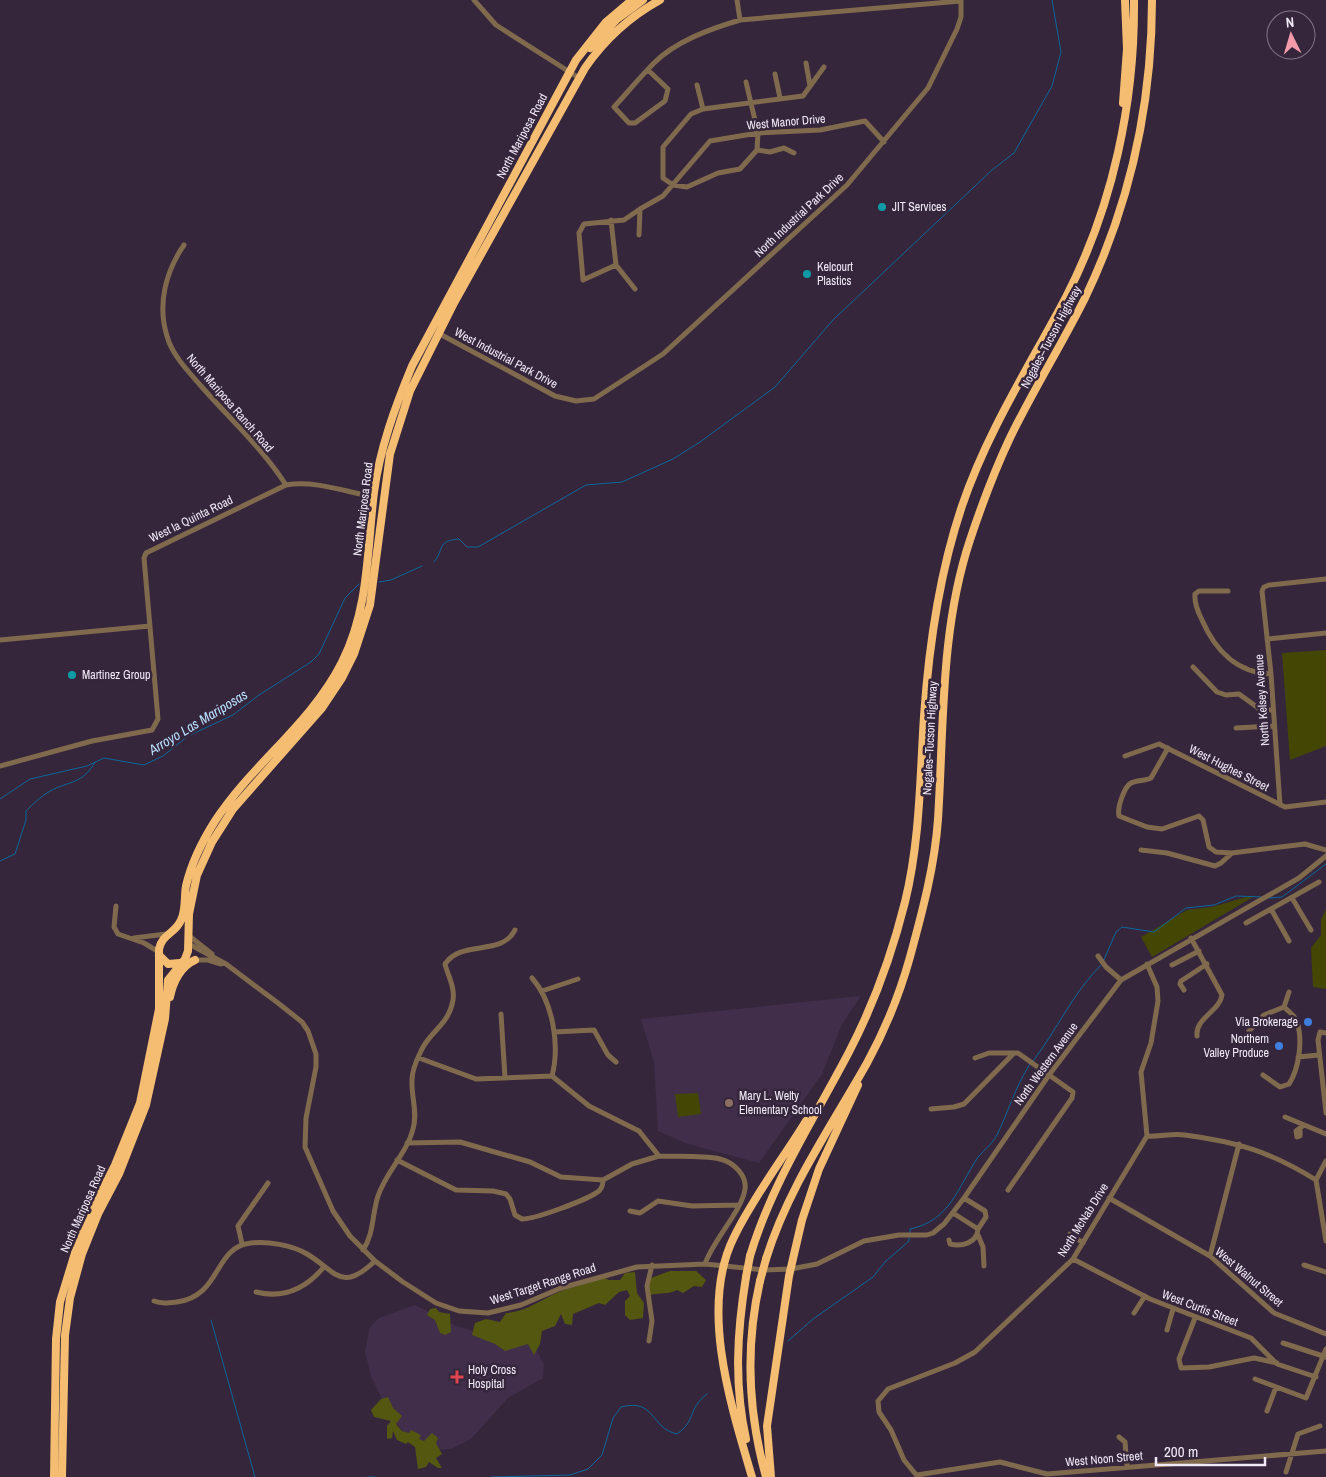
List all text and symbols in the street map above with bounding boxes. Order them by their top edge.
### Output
north arrow [1266,10,1316,60]
text: N [1285,13,1295,31]
street label: North Mariposa Road [493,91,551,181]
street label: West Manor Drive [746,111,826,133]
street label: North Industrial Park Drive [751,169,847,261]
place label: JIT Services [892,199,947,215]
marker: JIT Services [876,201,888,213]
place label: Kelcourt Plastics [817,259,853,289]
marker: Kelcourt Plastics [801,268,813,280]
street label: Nogales–Tucson Highway [1017,283,1085,391]
street label: West Industrial Park Drive [452,324,560,392]
street label: North Mariposa Ranch Road [183,350,277,456]
street label: North Mariposa Road [349,461,377,557]
street label: West la Quinta Road [147,492,235,546]
street label: North Kelsey Avenue [1251,654,1273,746]
place label: Martinez Group [82,667,150,683]
marker: Martinez Group [66,669,78,681]
street label: Nogales–Tucson Highway [919,681,941,795]
water label: Arroyo Las Mariposas [144,685,251,759]
street label: West Hughes Street [1186,741,1272,795]
place label: Via Brokerage [1235,1014,1298,1030]
marker: Via Brokerage [1302,1016,1314,1028]
street label: North Western Avenue [1011,1019,1081,1109]
place label: Northern Valley Produce [1204,1031,1269,1061]
marker: Northern Valley Produce [1273,1040,1285,1052]
place label: Mary L. Welty Elementary School [739,1088,822,1118]
marker: Mary L. Welty Elementary School [723,1097,735,1109]
street label: North Mariposa Road [57,1163,109,1255]
street label: North McNab Drive [1054,1180,1112,1260]
street label: West Walnut Street [1212,1244,1287,1310]
street label: West Target Range Road [488,1259,598,1309]
street label: West Curtis Street [1160,1286,1241,1330]
place label: Holy Cross Hospital [468,1362,516,1392]
marker: Holy Cross Hospital [450,1370,464,1384]
scale bar [1156,1434,1265,1466]
text: 200 m [1164,1441,1198,1462]
street label: West Noon Street [1065,1448,1144,1470]

